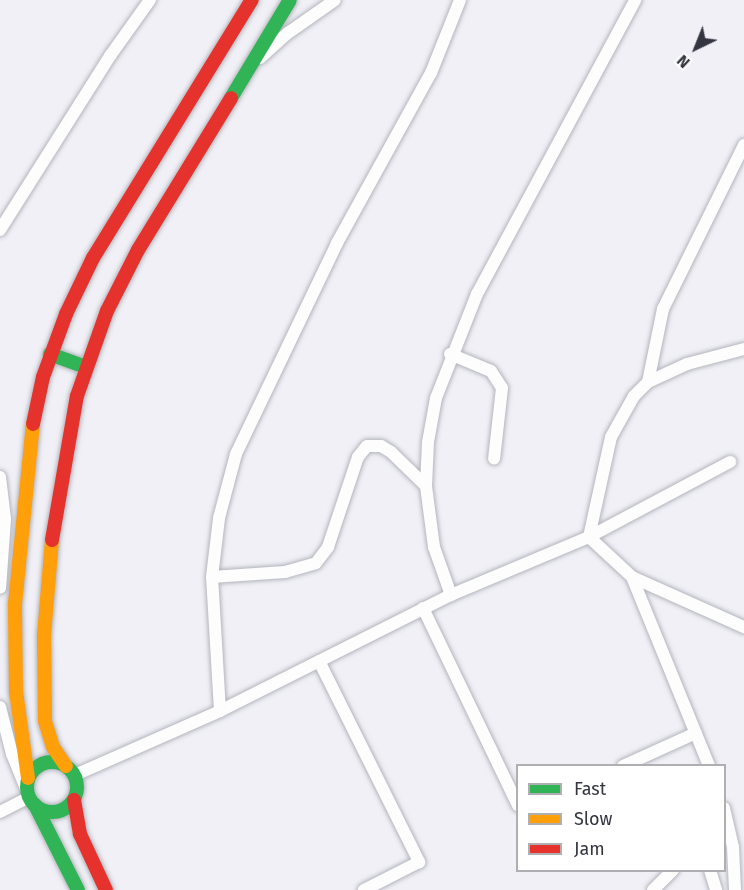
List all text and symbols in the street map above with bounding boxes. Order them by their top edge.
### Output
north arrow [666,18,726,78]
text: N [673,51,694,72]
legend [516,764,726,872]
text: Fast [574,778,606,800]
text: Slow [574,808,612,830]
text: Jam [574,838,605,860]

